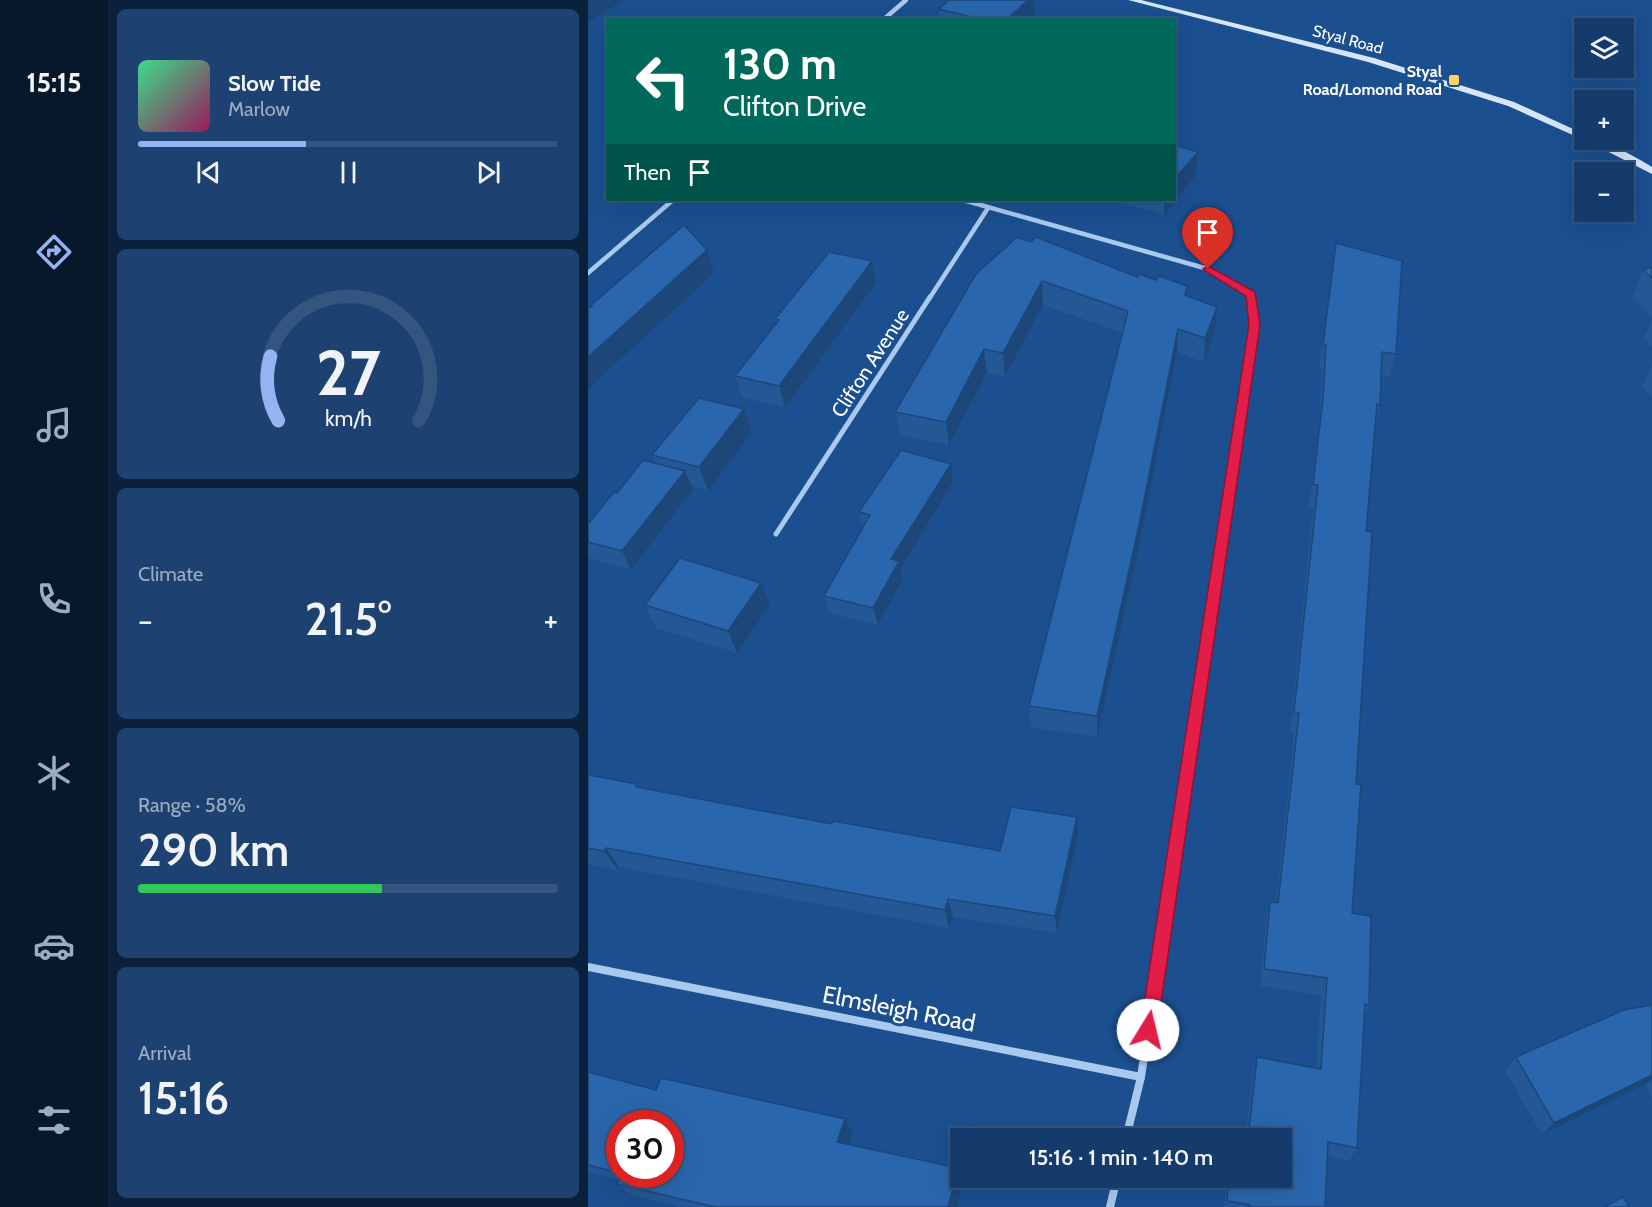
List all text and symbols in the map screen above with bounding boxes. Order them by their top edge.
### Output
map controls [1574,18,1634,222]
button: layers [1574,18,1634,78]
street label: Styal Road [1311,21,1385,58]
text: 130 m [723,38,837,90]
icon: left [624,42,702,120]
place label: Styal Road/Lomond Road [1303,62,1442,99]
text: 15:15 [27,66,81,99]
text: Slow Tide [228,70,321,97]
marker: Styal Road/Lomond Road [1447,73,1461,87]
text: Clifton Drive [723,90,866,123]
button: + [1574,90,1634,150]
text: Marlow [228,97,290,121]
icon: previous [192,156,225,189]
icon: pause [332,156,365,189]
icon: next [472,156,505,189]
icon: arrive [683,156,716,189]
text: Then [624,159,671,186]
button: − [1574,162,1634,222]
pin [1182,207,1233,269]
icon: arrive [1191,216,1224,249]
icon: directions [33,231,75,273]
street label: Clifton Avenue [826,304,914,422]
text: 27 [316,335,381,411]
icon: music [33,404,75,446]
text: km/h [325,405,371,431]
text: Climate [138,562,203,586]
icon: phone [33,578,75,620]
text: 21.5° [305,592,391,646]
text: − [138,600,153,640]
text: + [543,600,558,640]
icon: climate [33,752,75,794]
text: Range · 58% [138,793,246,817]
text: 290 km [138,823,289,877]
icon: car [33,925,75,967]
street label: Elmsleigh Road [820,979,978,1038]
position arrow [1116,998,1180,1062]
text: Arrival [138,1041,191,1065]
text: 15:16 [138,1071,229,1125]
icon: filters [33,1099,75,1141]
speed limit sign: 30 [606,1110,684,1188]
text: 15:16 · 1 min · 140 m [1029,1144,1213,1171]

